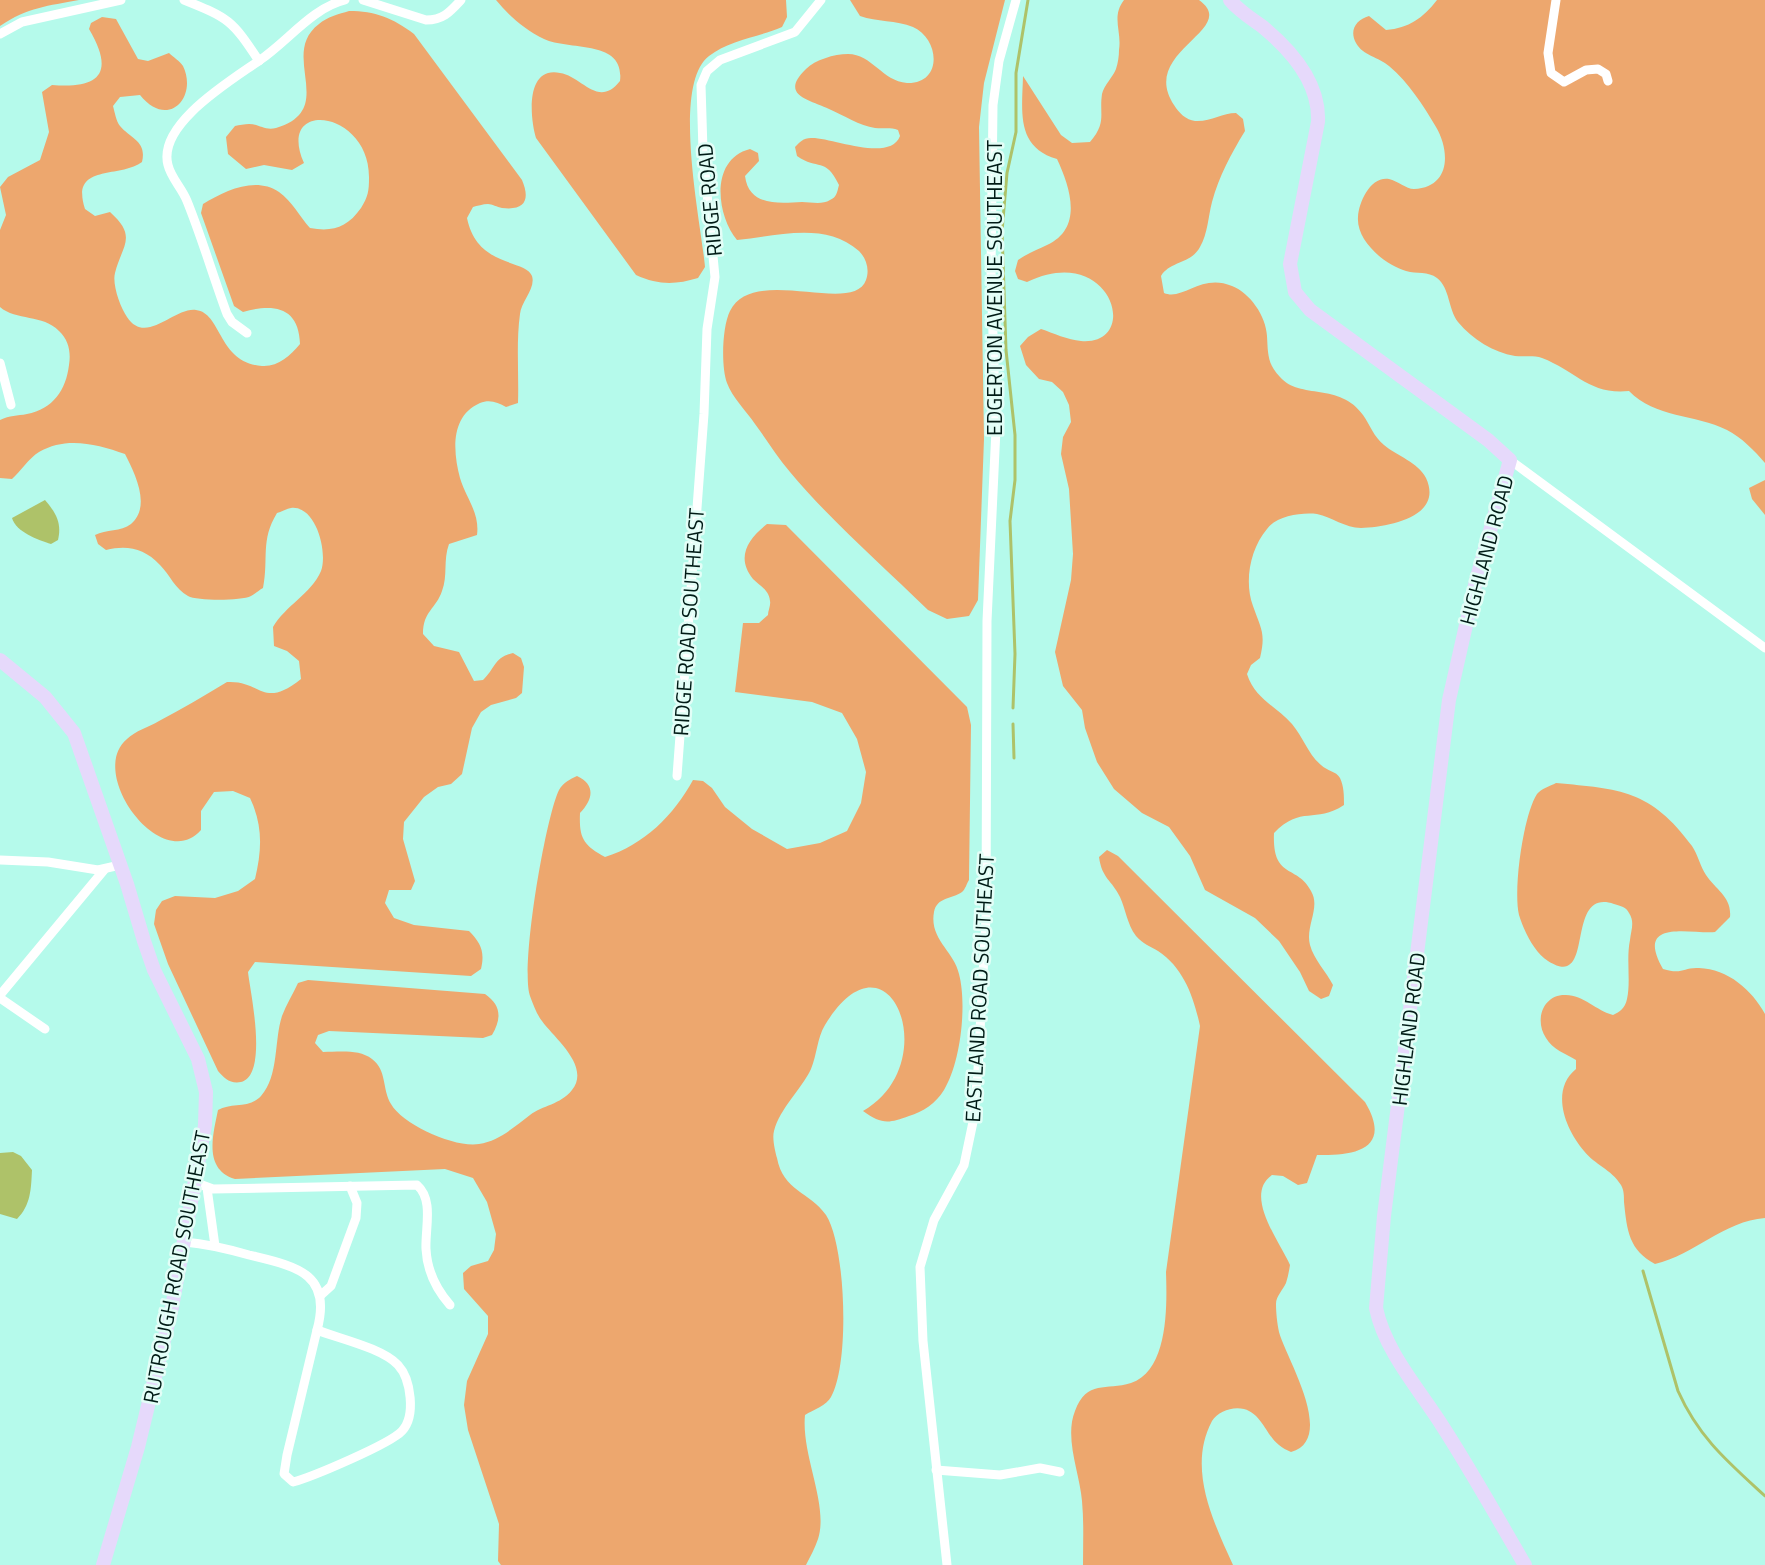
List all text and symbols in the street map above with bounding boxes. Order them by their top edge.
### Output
street label: EDGERTON AVENUE SOUTHEAST [978,140,1010,436]
street label: RIDGE ROAD [688,142,730,258]
street label: HIGHLAND ROAD [1451,471,1521,629]
street label: RIDGE ROAD SOUTHEAST [664,507,712,737]
street label: EASTLAND ROAD SOUTHEAST [956,853,1002,1123]
street label: HIGHLAND ROAD [1383,951,1433,1107]
street label: RUTROUGH ROAD SOUTHEAST [134,1128,218,1406]

